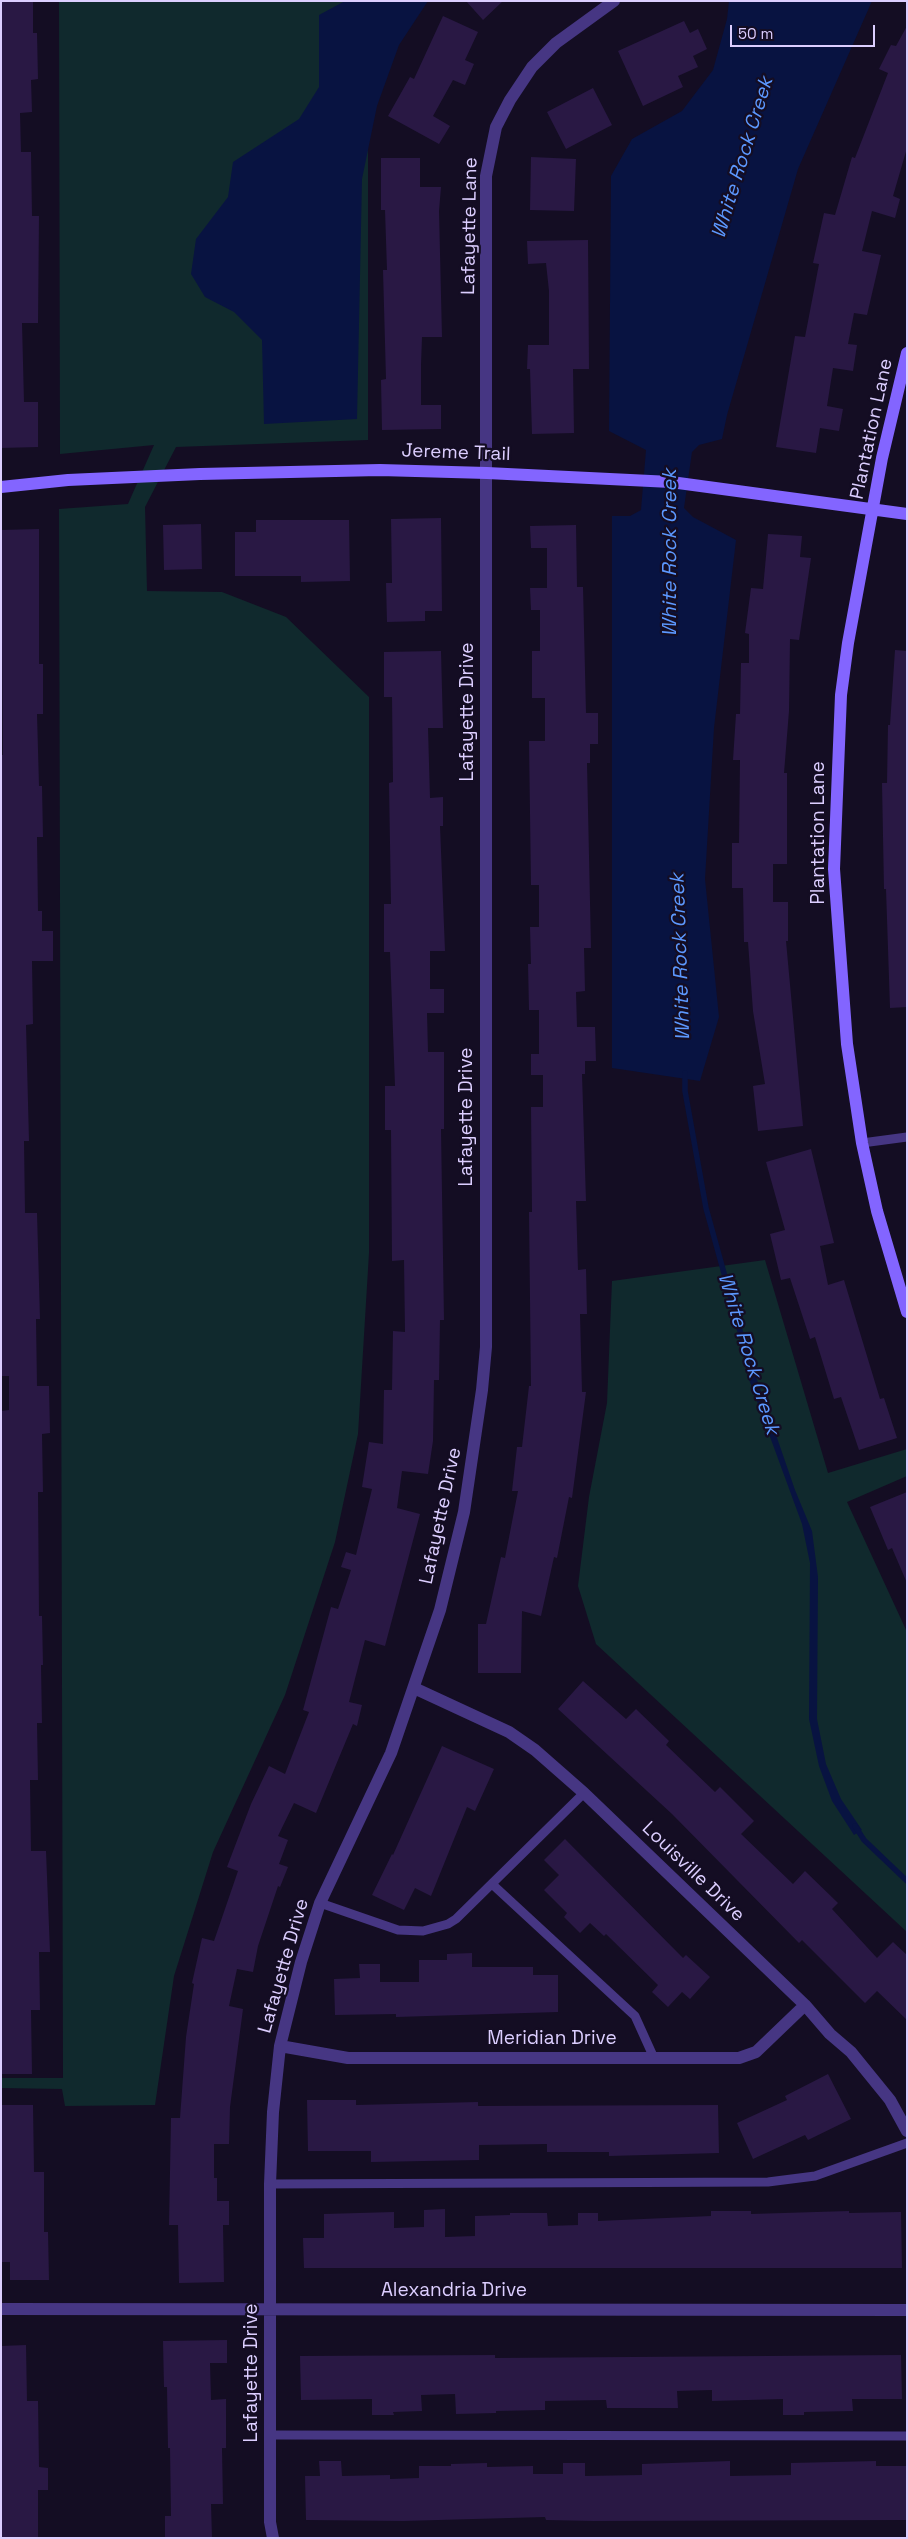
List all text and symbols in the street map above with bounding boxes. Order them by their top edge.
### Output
scale bar [733,15,878,47]
text: 50 m [738,24,773,43]
water label: White Rock Creek [707,74,779,242]
street label: Lafayette Lane [457,157,483,295]
street label: Plantation Lane [846,357,898,501]
street label: Jereme Trail [401,440,511,466]
water label: White Rock Creek [659,469,683,637]
street label: Lafayette Drive [457,643,479,781]
street label: Plantation Lane [808,761,830,905]
water label: White Rock Creek [666,873,696,1041]
street label: Lafayette Drive [456,1048,478,1186]
water label: White Rock Creek [712,1270,784,1438]
street label: Lafayette Drive [415,1446,467,1586]
street label: Louisville Drive [637,1817,749,1927]
street label: Lafayette Drive [254,1896,314,2036]
street label: Meridian Drive [487,2028,617,2050]
street label: Alexandria Drive [381,2280,527,2302]
street label: Lafayette Drive [241,2304,263,2442]

